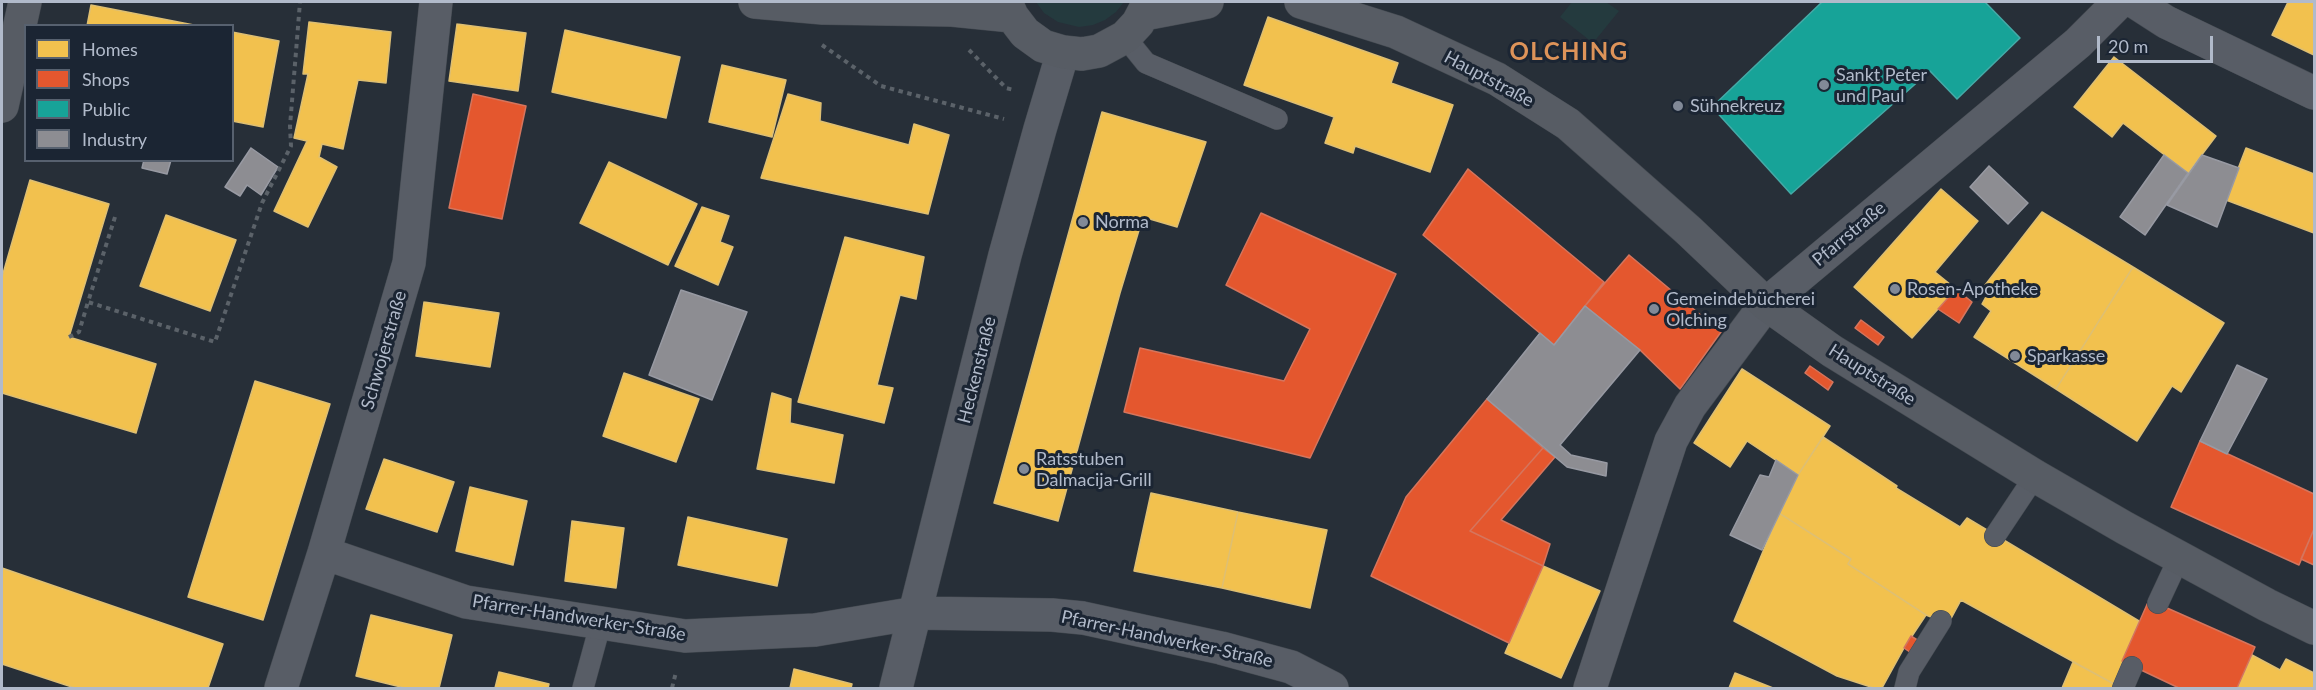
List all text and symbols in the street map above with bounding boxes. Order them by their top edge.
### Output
legend [24,24,234,162]
scale bar [2100,24,2216,62]
text: 20 m [2108,35,2148,57]
text: Homes [82,38,138,60]
district label: OLCHING [1509,38,1629,66]
street label: Hauptstraße [1440,46,1538,112]
place label: Sankt Peter und Paul [1836,64,1927,106]
text: Shops [82,68,130,90]
marker: Sankt Peter und Paul [1817,78,1831,92]
place label: Sühnekreuz [1690,95,1782,117]
text: Public [82,98,130,120]
marker: Sühnekreuz [1671,99,1685,113]
text: Industry [82,128,147,150]
street label: Pfarrstraße [1808,197,1890,271]
place label: Norma [1095,211,1149,233]
marker: Norma [1076,215,1090,229]
place label: Rosen-Apotheke [1907,278,2038,300]
marker: Rosen-Apotheke [1888,282,1902,296]
street label: Schwojerstraße [357,288,411,412]
place label: Gemeindebücherei Olching [1666,288,1815,330]
marker: Gemeindebücherei Olching [1647,302,1661,316]
street label: Heckenstraße [953,314,1001,426]
street label: Hauptstraße [1825,340,1919,410]
place label: Sparkasse [2027,345,2105,367]
marker: Sparkasse [2008,349,2022,363]
place label: Ratsstuben Dalmacija-Grill [1036,448,1152,490]
marker: Ratsstuben Dalmacija-Grill [1017,462,1031,476]
street label: Pfarrer-Handwerker-Straße [471,590,687,646]
street label: Pfarrer-Handwerker-Straße [1059,606,1275,672]

